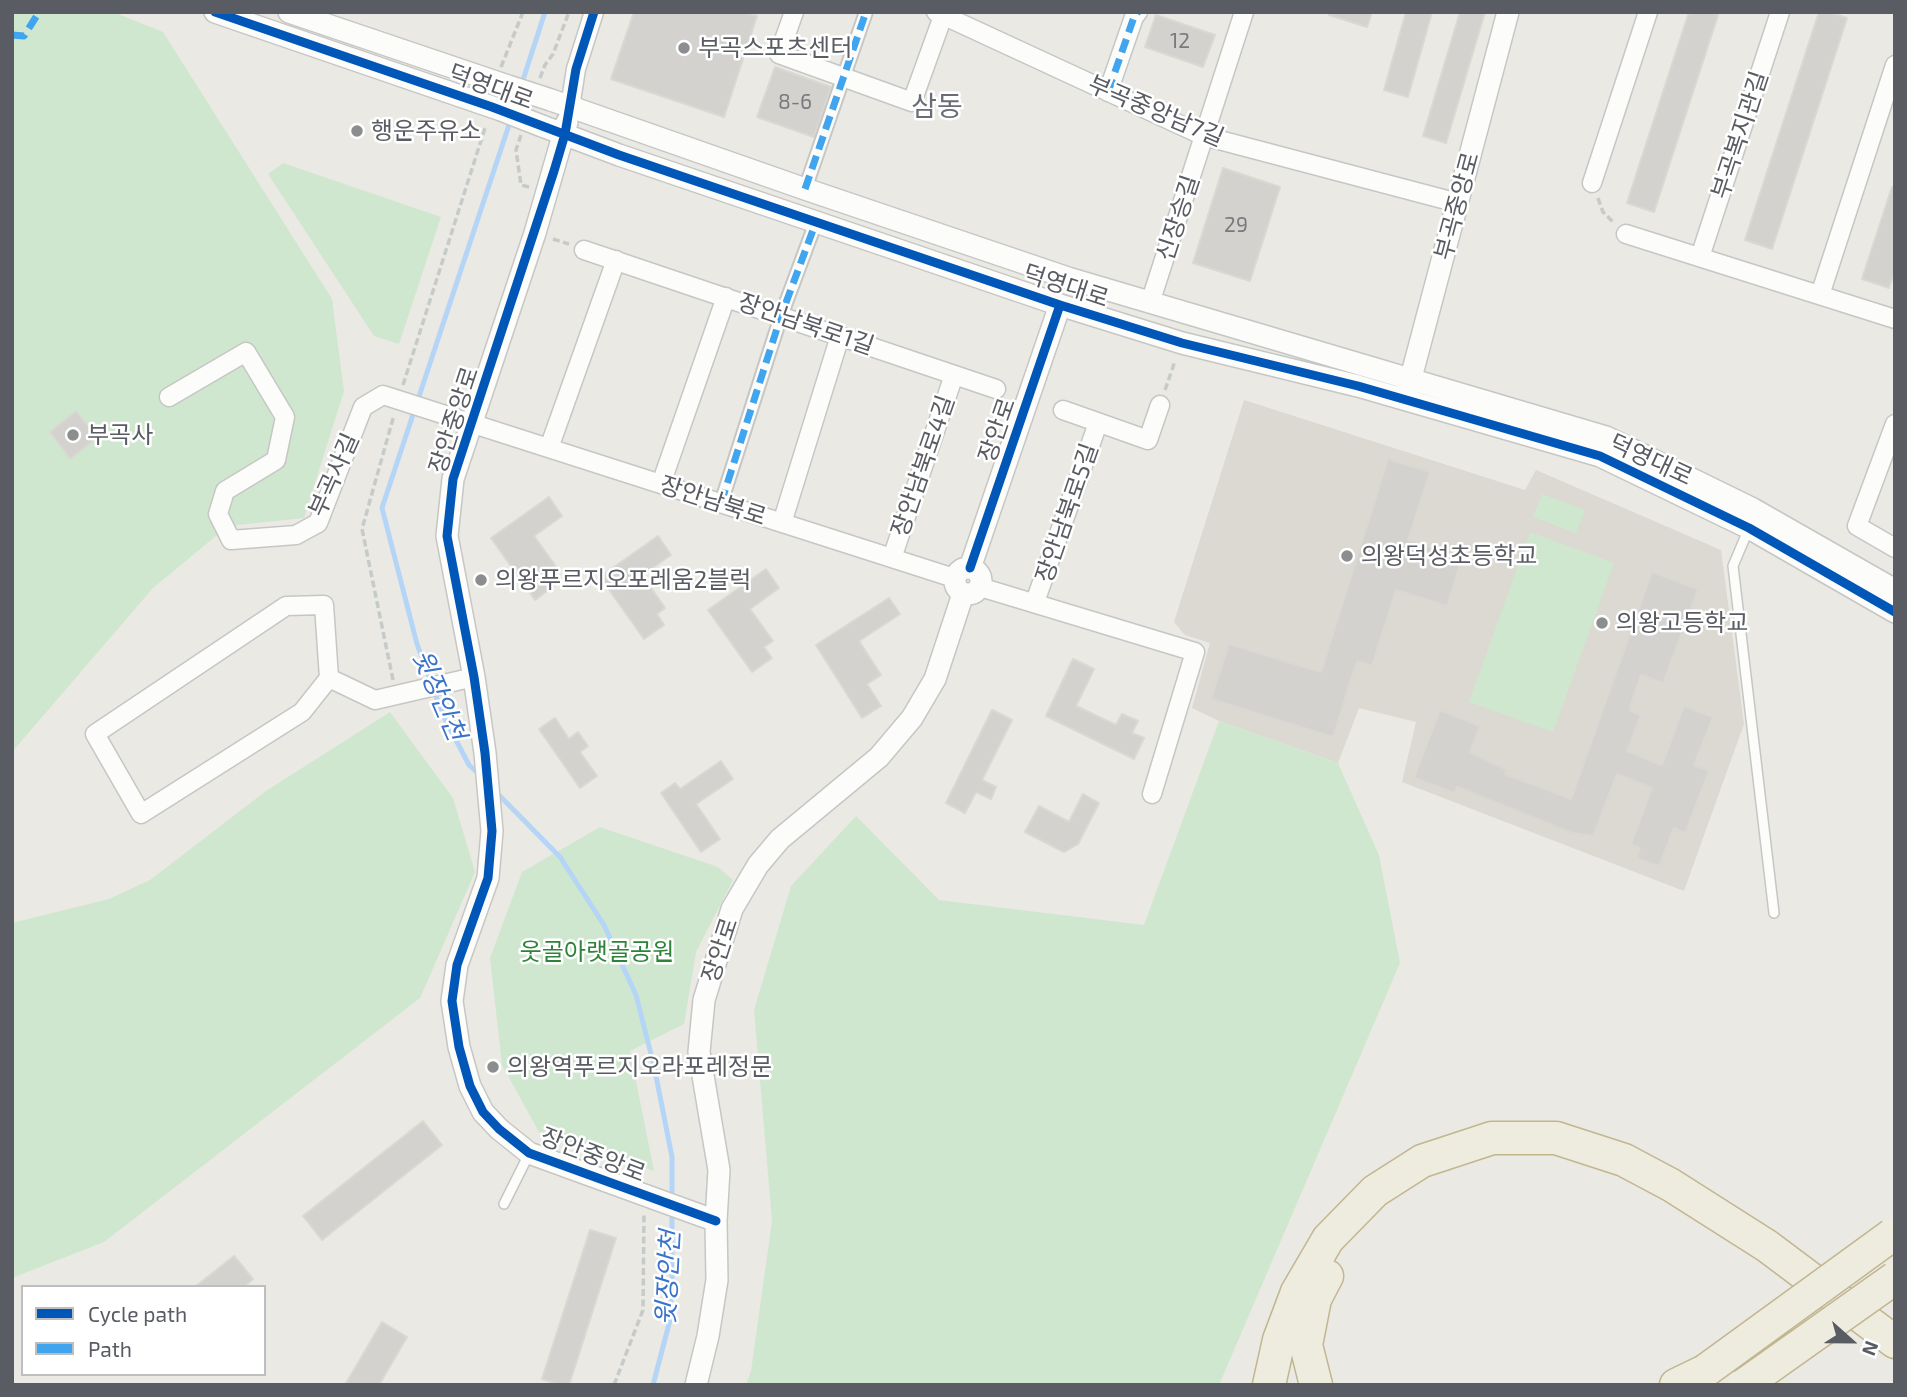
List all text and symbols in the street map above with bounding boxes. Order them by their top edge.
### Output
house number: 12 [1170,28,1190,54]
place label: 부곡스포츠센터 [698,34,853,62]
marker: 부곡스포츠센터 [676,40,692,56]
street label: 덕영대로 [445,58,537,116]
street label: 부곡복지관길 [1706,68,1774,202]
street label: 부곡중앙남7길 [1084,69,1228,153]
house number: 8-6 [778,89,812,115]
district label: 삼동 [911,90,963,124]
place label: 행운주유소 [371,117,481,145]
marker: 행운주유소 [349,123,365,139]
street label: 부곡중앙로 [1429,149,1485,263]
street label: 신장승길 [1151,172,1205,264]
house number: 29 [1224,212,1248,238]
street label: 덕영대로 [1020,259,1112,313]
street label: 장안남북로1길 [734,287,878,361]
street label: 장안중앙로 [423,363,485,477]
street label: 장안남북로4길 [885,392,961,540]
street label: 장안로 [973,394,1021,466]
place label: 부곡사 [87,421,153,449]
marker: 부곡사 [65,427,81,443]
street label: 덕영대로 [1605,428,1697,492]
street label: 부곡사길 [303,429,365,521]
street label: 장안남북로5길 [1030,440,1104,586]
street label: 장안남북로 [656,470,770,532]
place label: 의왕덕성초등학교 [1361,542,1538,570]
marker: 의왕덕성초등학교 [1339,548,1355,564]
place label: 의왕푸르지오포레움2블럭 [495,566,751,594]
marker: 의왕푸르지오포레움2블럭 [473,572,489,588]
place label: 의왕고등학교 [1616,609,1748,637]
marker: 의왕고등학교 [1594,615,1610,631]
water label: 윗장안천 [406,645,472,745]
street label: 장안로 [696,914,744,986]
park label: 웃골아랫골공원 [520,938,674,966]
place label: 의왕역푸르지오라포레정문 [507,1053,772,1081]
marker: 의왕역푸르지오라포레정문 [485,1059,501,1075]
street label: 장안중앙로 [536,1122,650,1188]
water label: 윗장안천 [650,1229,686,1327]
legend [21,1285,266,1376]
text: Cycle path [88,1301,187,1326]
north arrow [1816,1306,1886,1376]
text: Path [88,1336,132,1361]
text: N [1858,1338,1884,1359]

